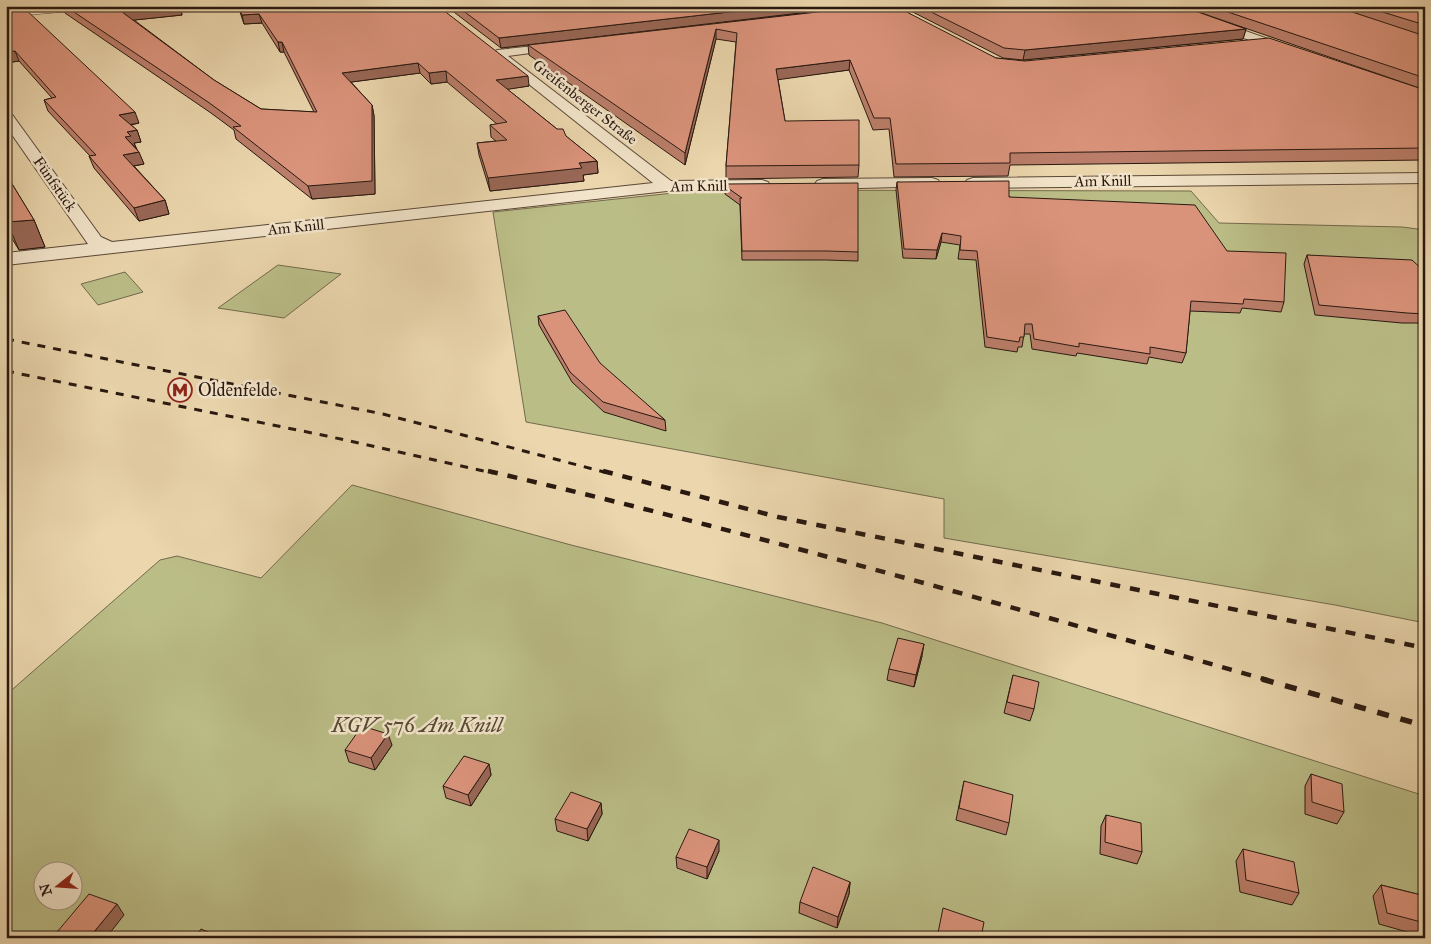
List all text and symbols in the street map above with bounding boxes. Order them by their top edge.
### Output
street label: Greifenberger Straße [529,56,641,148]
street label: Fünfstück [30,153,80,215]
street label: Am Knill [1073,171,1133,191]
street label: Am Knill [669,176,729,196]
street label: Am Knill [266,215,326,239]
metro station icon: Oldenfelde [167,377,193,403]
place label: Oldenfelde [198,379,278,401]
park label: KGV 576 Am Knill [331,712,505,738]
north arrow [32,862,82,912]
text: N [36,881,56,898]

